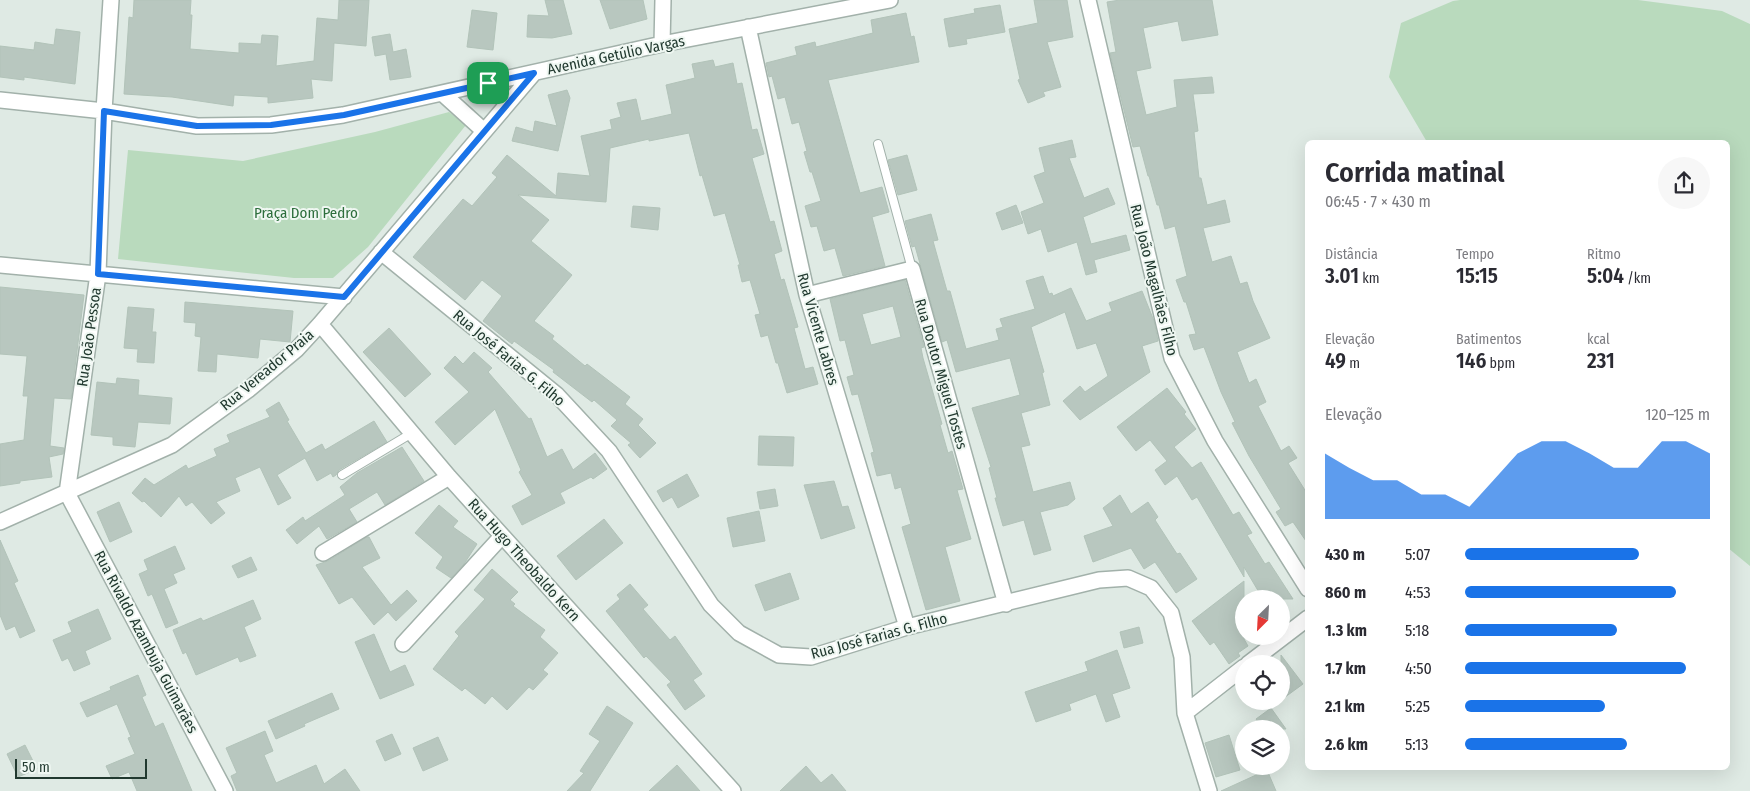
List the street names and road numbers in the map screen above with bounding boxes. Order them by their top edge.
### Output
street label: Avenida Getúlio Vargas [546,32,686,78]
street label: Rua João Magalhães Filho [1126,202,1182,358]
street label: Rua Vicente Labres [793,271,843,387]
street label: Rua João Pessoa [73,286,105,388]
street label: Rua Doutor Miguel Tostes [911,297,971,451]
street label: Rua José Farias G. Filho [449,306,569,410]
street label: Rua Vereador Praia [217,326,317,414]
street label: Rua Hugo Theobaldo Kern [464,495,584,625]
street label: Rua Rivaldo Azambuja Guimarães [90,548,202,736]
street label: Rua José Farias G. Filho [809,609,949,663]

